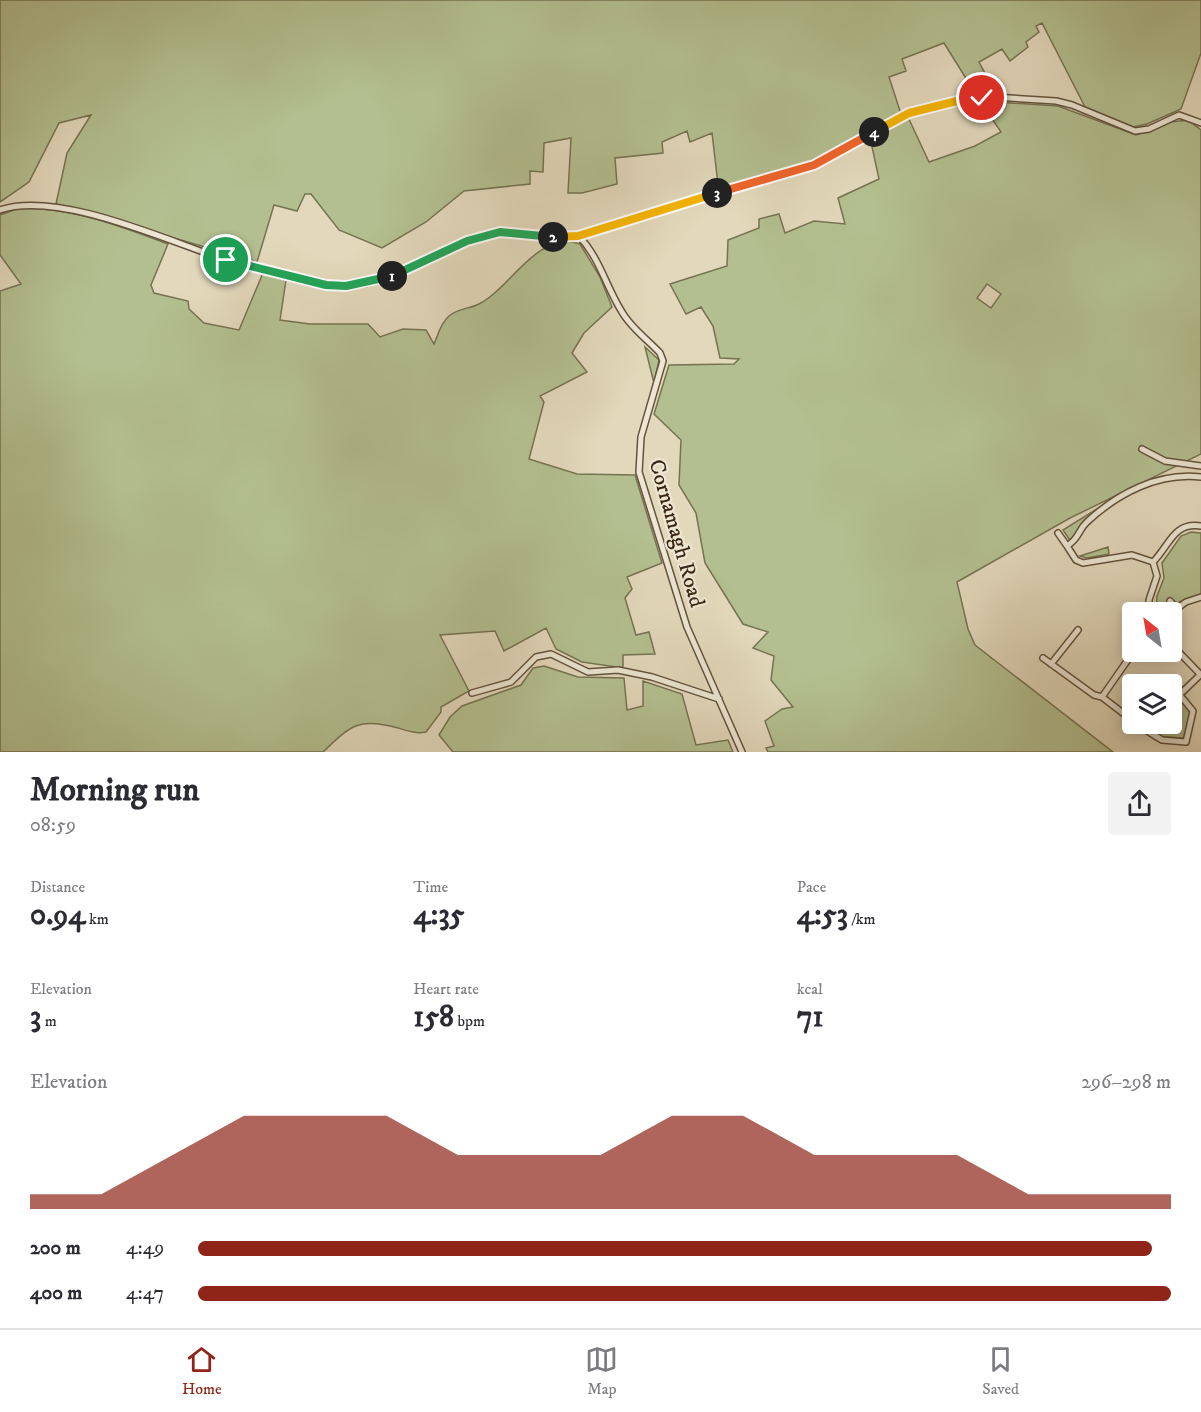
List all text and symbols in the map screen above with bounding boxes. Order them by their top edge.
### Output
pin [956,72,1007,123]
icon: check [965,81,998,114]
pin: 4 [859,117,889,147]
text: 4 [869,122,879,142]
pin: 3 [702,178,732,208]
text: 3 [714,183,720,203]
pin: 2 [538,222,568,252]
text: 2 [549,227,557,247]
pin [200,234,251,285]
icon: arrive [209,243,242,276]
pin: 1 [377,261,407,291]
text: 1 [389,266,395,286]
street label: Cornamagh Road [643,456,711,611]
north arrow [1122,602,1182,662]
map controls [1122,602,1182,734]
button: layers [1122,674,1182,734]
text: Morning run [30,770,199,811]
button: share [1108,772,1171,835]
text: 08:59 [30,813,76,838]
text: Distance [30,877,85,897]
text: Time [413,877,448,897]
text: Pace [797,877,826,897]
text: 0.94 [30,897,86,934]
text: 4:35 [413,897,465,934]
text: 4:53 [797,897,848,934]
text: km [86,909,109,929]
text: /km [848,909,876,929]
text: Elevation [30,979,92,999]
text: Heart rate [413,979,479,999]
text: kcal [797,979,823,999]
text: 3 [30,999,41,1036]
text: 158 [413,999,454,1036]
text: 71 [797,999,823,1036]
text: m [41,1011,57,1031]
text: bpm [454,1011,485,1031]
text: Elevation [30,1070,107,1095]
text: 296–298 m [1081,1070,1171,1095]
text: 200 m [30,1236,81,1261]
text: 4:49 [126,1236,164,1261]
text: 400 m [30,1281,82,1306]
text: 4:47 [126,1281,164,1306]
tab: Home [182,1343,222,1399]
tab: Map [585,1343,618,1399]
tab: Saved [982,1343,1019,1399]

